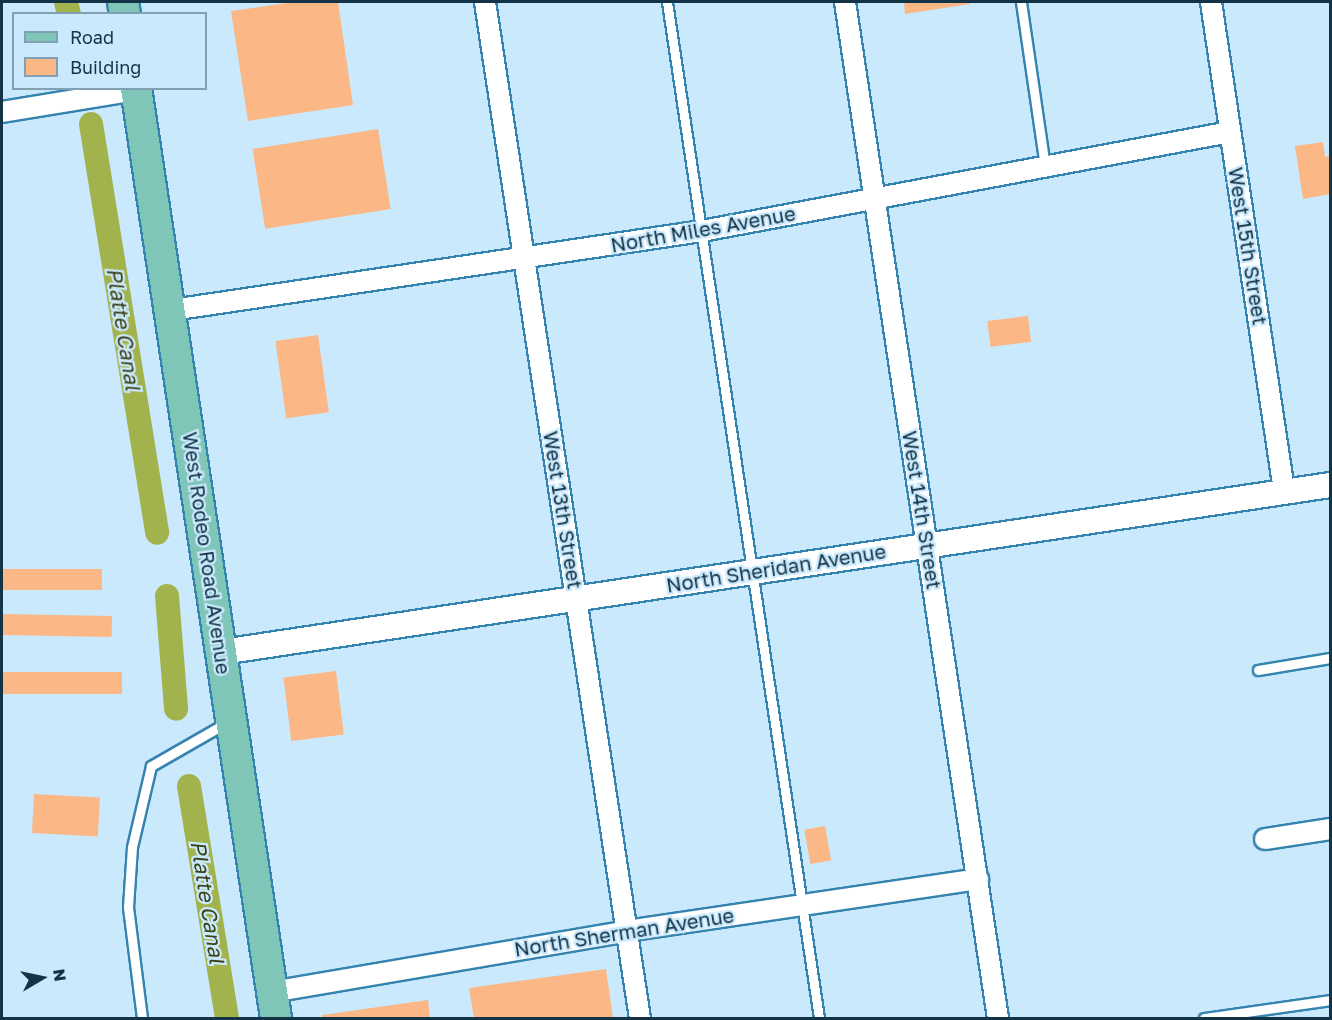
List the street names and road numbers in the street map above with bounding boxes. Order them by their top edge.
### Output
street label: West 15th Street [1224,165,1272,327]
street label: North Miles Avenue [609,201,797,257]
street label: West 13th Street [539,429,587,591]
street label: West 14th Street [898,429,946,591]
street label: West Rodeo Road Avenue [178,430,236,676]
street label: North Sheridan Avenue [664,539,888,597]
street label: North Sherman Avenue [512,903,736,961]

